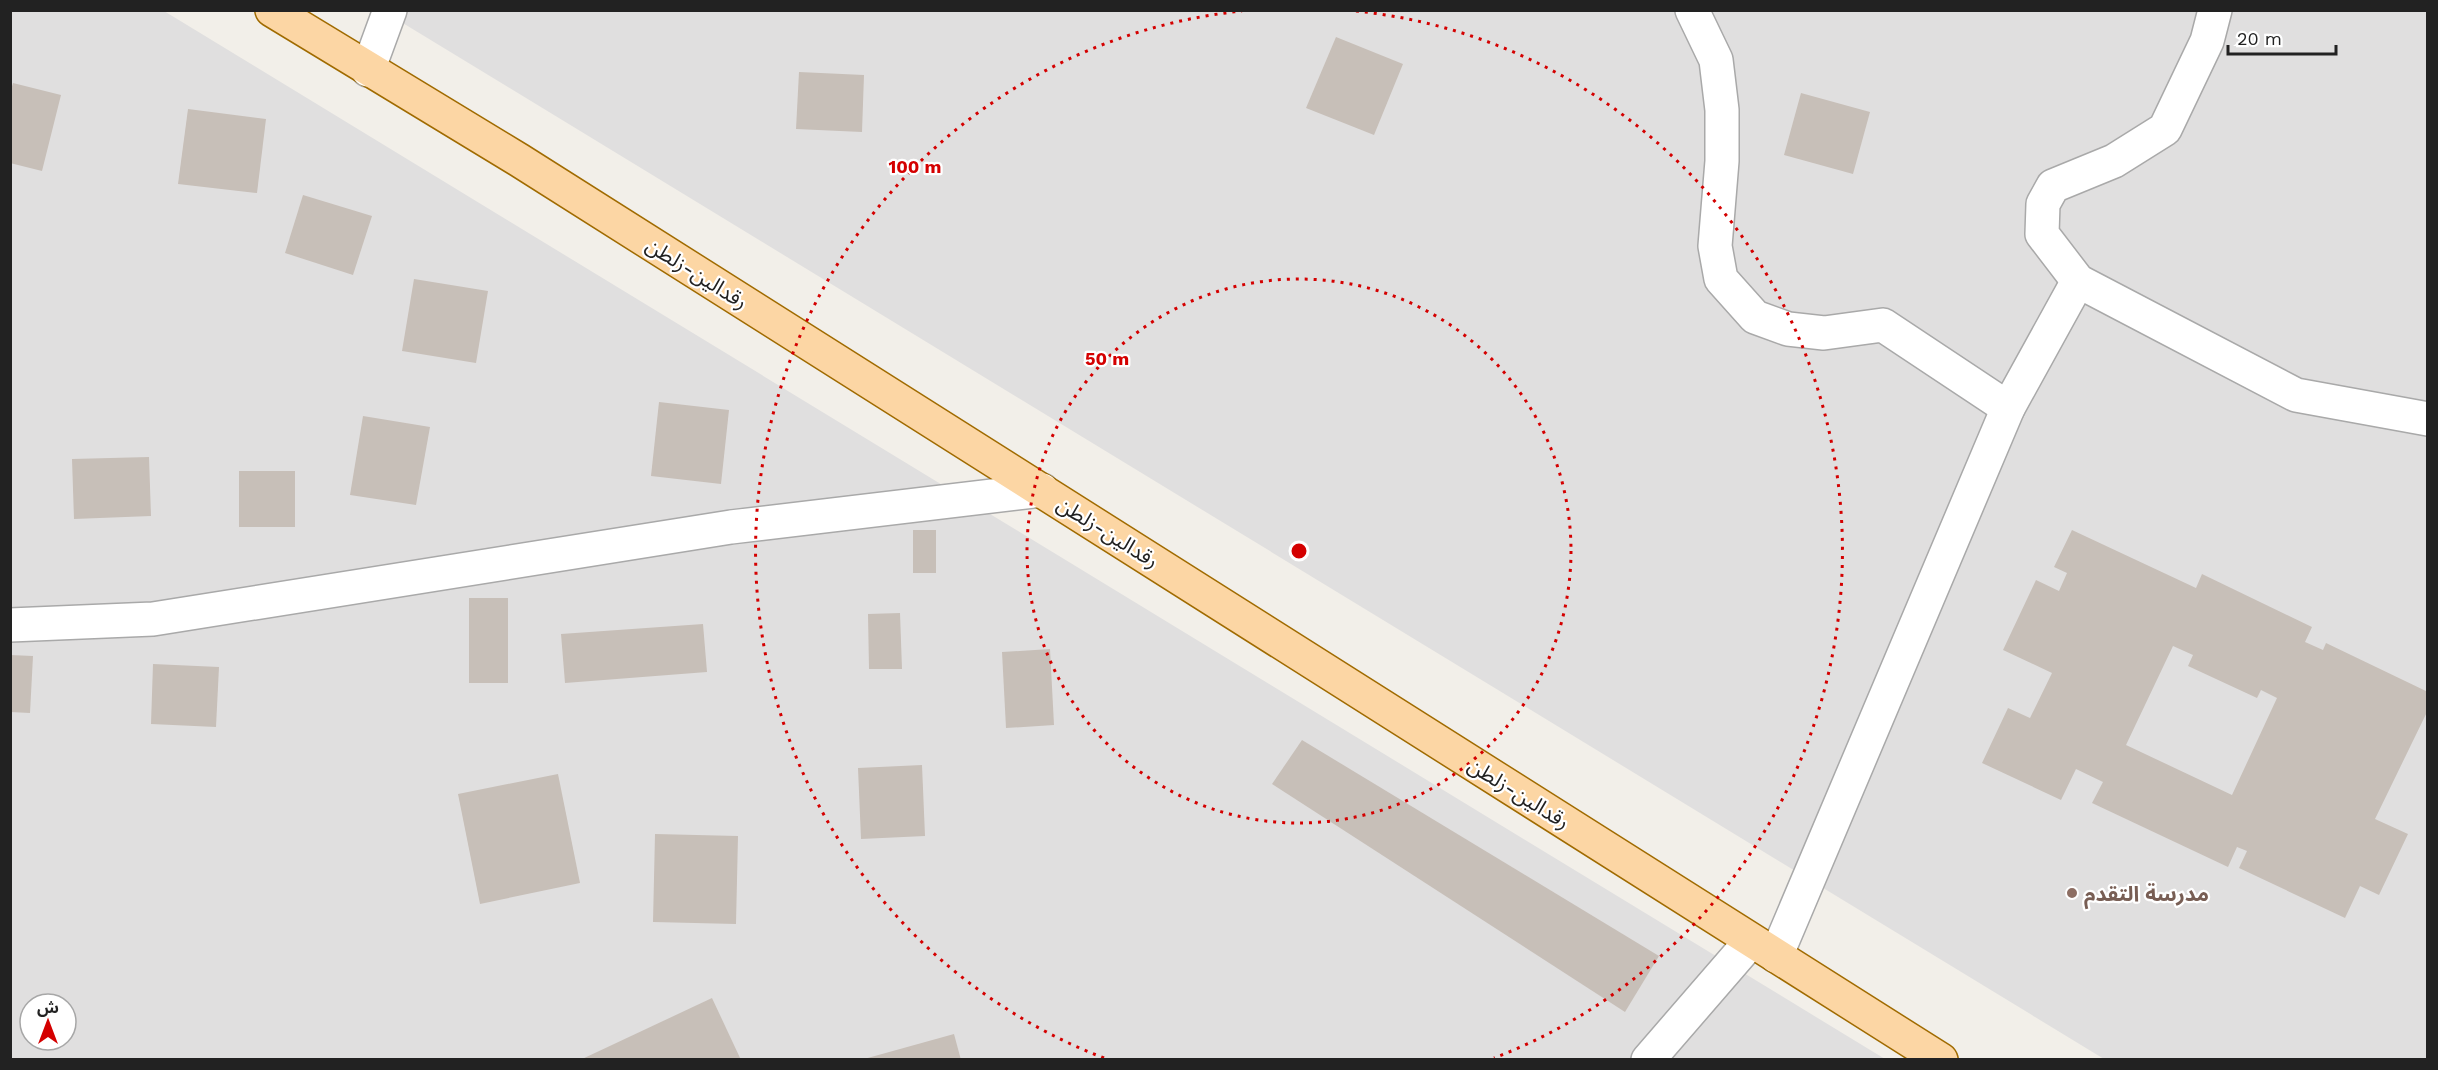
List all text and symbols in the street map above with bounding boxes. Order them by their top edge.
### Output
scale bar [2228,18,2336,56]
text: 20 m [2237,28,2282,49]
text: 100 m [888,156,942,177]
street label: رقدالين-زلطن [642,232,752,314]
text: 50 m [1085,348,1129,369]
street label: رقدالين-زلطن [1053,491,1163,573]
centre of rings [1289,541,1309,561]
street label: رقدالين-زلطن [1464,752,1574,834]
place label: مدرسة التقدم [2084,881,2209,910]
marker: مدرسة التقدم [2065,886,2079,900]
north arrow [18,992,78,1052]
text: ش [37,998,59,1017]

